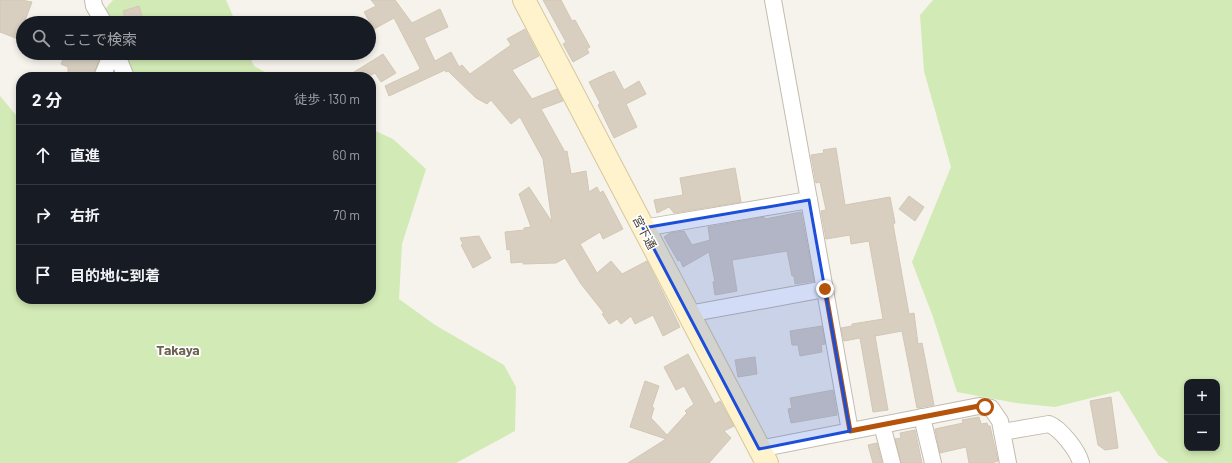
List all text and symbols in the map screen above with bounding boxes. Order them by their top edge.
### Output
search box [16,16,376,60]
icon: search [30,27,52,49]
text: ここで検索 [62,30,137,48]
text: 2 分 [32,89,62,109]
text: 徒歩 · 130 m [294,91,360,107]
icon: ahead [32,144,54,166]
text: 直進 [70,146,100,164]
text: 60 m [333,147,360,163]
icon: right [32,204,54,226]
text: 右折 [70,206,100,224]
text: 70 m [333,207,360,223]
street label: 宮下通 [630,213,660,251]
icon: arrive [32,264,54,286]
text: 目的地に到着 [70,266,160,284]
route end [816,280,834,298]
district label: Takaya [156,341,200,358]
map controls [1184,379,1220,451]
button: + [1184,379,1220,415]
route start [976,398,994,416]
button: − [1184,415,1220,451]

